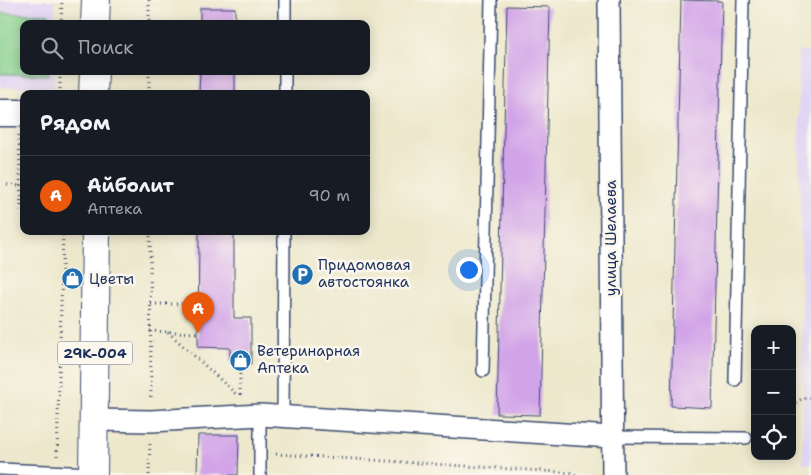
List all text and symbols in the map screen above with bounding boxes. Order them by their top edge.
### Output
search box [20,20,370,75]
icon: search [38,34,66,62]
text: Поиск [78,35,133,60]
text: Рядом [40,109,110,137]
text: Айболит [87,173,174,198]
street label: улица Шелаева [601,179,621,296]
text: A [50,185,62,206]
text: 90 m [309,185,350,206]
text: Аптека [87,198,142,219]
place label: Придомовая автостоянка [318,255,411,292]
your location [456,257,482,283]
parking icon: Придомовая автостоянка [290,262,314,286]
shop icon: Цветы [61,267,85,291]
place label: Цветы [89,269,134,289]
pin: A [182,292,214,333]
map controls [751,325,796,460]
button: + [751,325,796,370]
place label: Ветеринарная Аптека [257,341,360,378]
road number: 29К-004 [58,342,132,364]
shop icon: Ветеринарная Аптека [229,348,253,372]
button: − [751,370,796,415]
button: locate [751,415,796,460]

